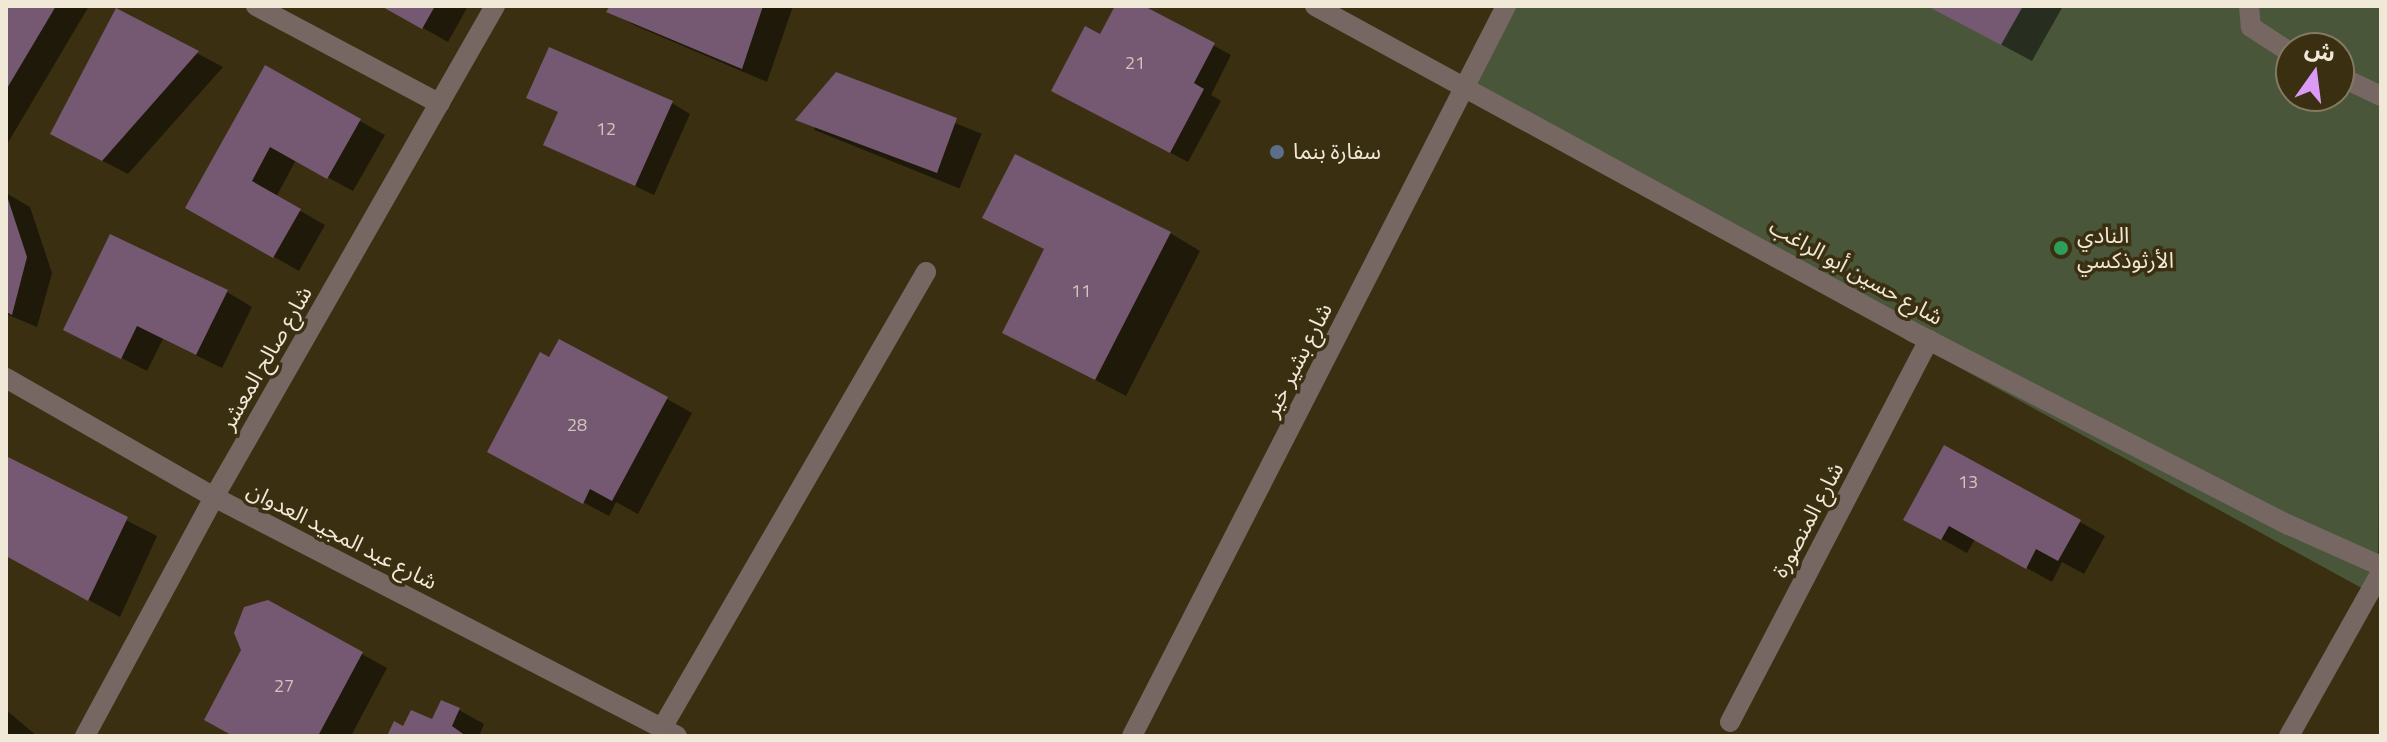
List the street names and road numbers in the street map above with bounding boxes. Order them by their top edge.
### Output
street label: شارع حسين أبو الراغب [1765,213,1947,331]
street label: شارع صالح المعشر [214,282,318,434]
street label: شارع بشير خير [1258,299,1338,421]
street label: شارع المنصورة [1767,458,1849,582]
street label: شارع عبد المجيد العدوان [243,477,441,595]

